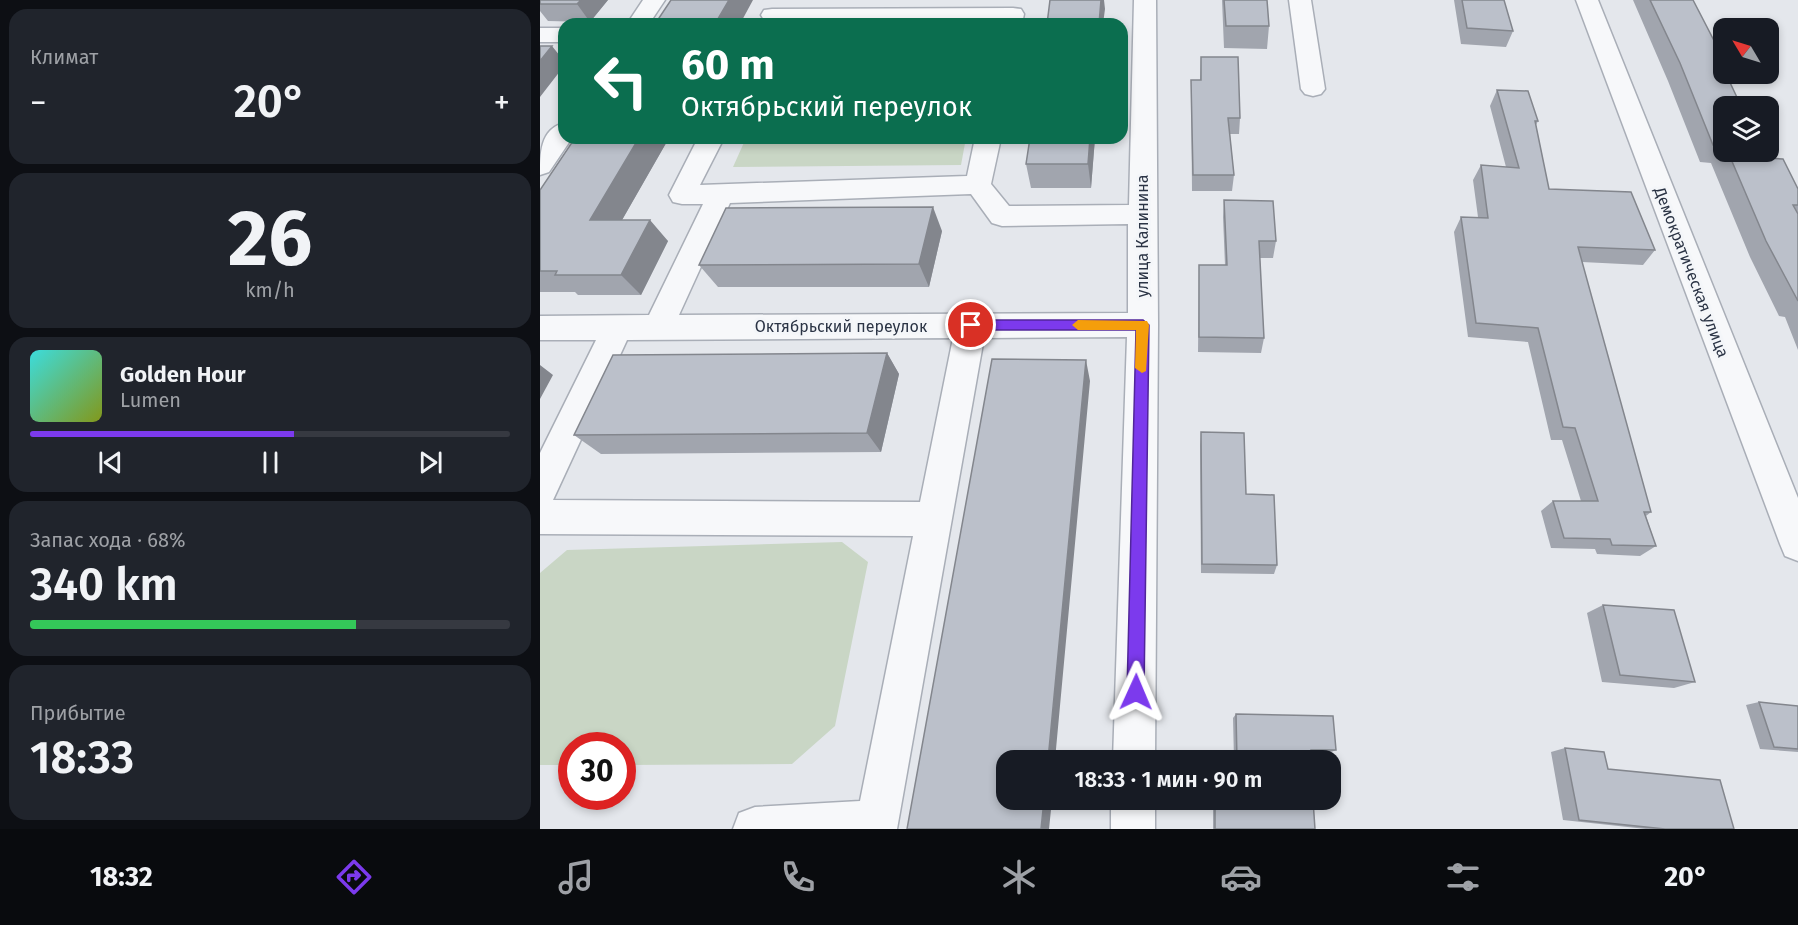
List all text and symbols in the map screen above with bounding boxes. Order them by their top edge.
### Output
north arrow [1713,18,1779,84]
map controls [1713,18,1779,162]
text: 60 m [681,40,775,90]
icon: left [582,42,660,120]
text: Климат [30,45,98,69]
text: 20° [234,75,306,129]
text: − [30,83,47,123]
text: + [494,83,510,123]
text: Октябрьский переулок [681,91,972,123]
button: layers [1713,96,1779,162]
street label: улица Калинина [1133,175,1152,297]
street label: Демократическая улица [1650,183,1733,360]
text: 26 [228,192,312,286]
text: km/h [245,278,295,302]
pin [945,299,996,350]
icon: arrive [954,308,987,341]
street label: Октябрьский переулок [755,317,928,336]
text: Golden Hour [120,361,246,388]
text: Lumen [120,388,181,412]
icon: previous [94,446,127,479]
icon: pause [254,446,287,479]
icon: next [414,446,447,479]
text: Запас хода · 68% [30,528,185,552]
text: 340 km [30,558,178,612]
position arrow [1104,660,1168,724]
text: Прибытие [30,701,126,725]
text: 18:33 [30,731,134,785]
speed limit sign: 30 [558,732,636,810]
text: 18:33 · 1 мин · 90 m [1075,766,1263,793]
icon: directions [333,856,375,898]
icon: music [555,856,597,898]
icon: phone [777,856,819,898]
icon: climate [998,856,1040,898]
icon: car [1220,856,1262,898]
icon: filters [1442,856,1484,898]
text: 18:32 [90,861,153,893]
text: 20° [1664,861,1708,893]

